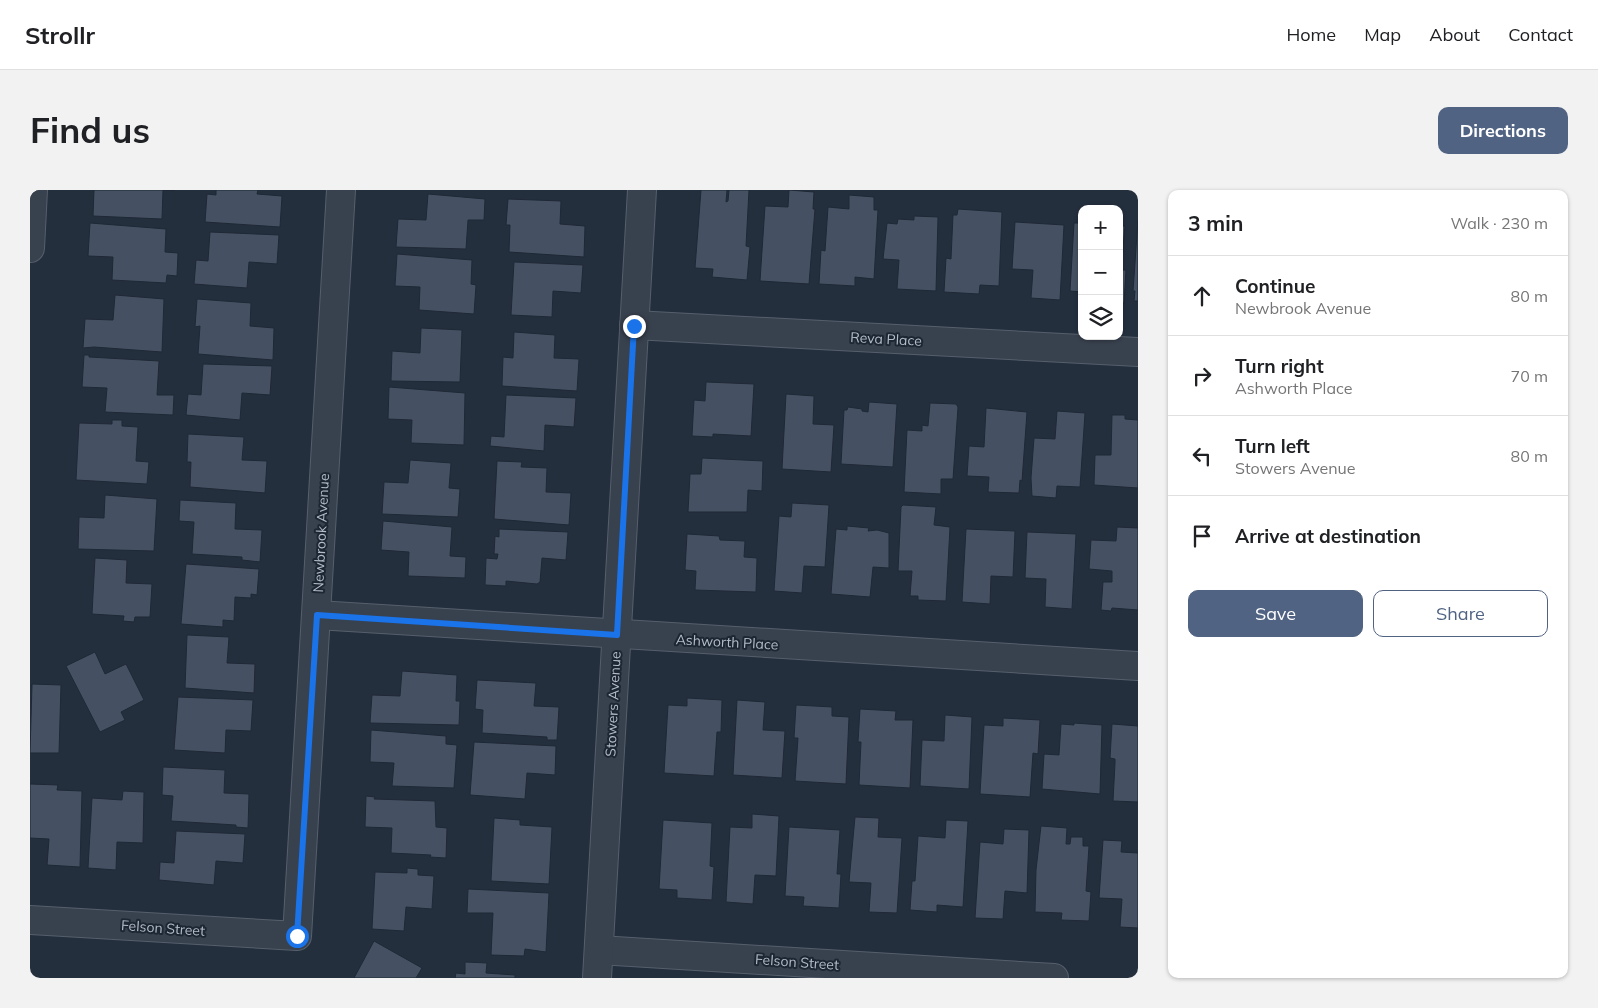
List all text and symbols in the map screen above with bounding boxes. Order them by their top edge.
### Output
text: Strollr [25,20,95,50]
text: Home [1286,23,1336,46]
text: Map [1364,23,1401,46]
text: About [1429,23,1480,46]
text: Contact [1508,23,1573,46]
button: Directions [1438,107,1568,154]
text: Find us [30,108,150,152]
map controls [1078,205,1123,340]
button: + [1078,205,1123,250]
text: 3 min [1188,210,1243,236]
text: Walk · 230 m [1450,213,1548,233]
button: − [1078,250,1123,295]
text: Continue [1235,274,1315,298]
icon: ahead [1188,282,1216,310]
text: 80 m [1511,286,1548,306]
button: layers [1078,295,1123,340]
text: Newbrook Avenue [1235,298,1371,318]
route end [623,315,646,338]
street label: Reva Place [850,328,922,350]
text: Turn right [1235,354,1324,378]
icon: right [1188,362,1216,390]
text: 70 m [1511,366,1548,386]
text: Ashworth Place [1235,378,1352,398]
text: Turn left [1235,434,1310,458]
icon: left [1188,442,1216,470]
text: 80 m [1511,446,1548,466]
text: Stowers Avenue [1235,458,1356,478]
street label: Newbrook Avenue [309,473,333,593]
icon: arrive [1188,522,1216,550]
text: Arrive at destination [1235,524,1421,548]
button: Save [1188,590,1363,637]
button: Share [1373,590,1548,637]
street label: Ashworth Place [675,630,779,654]
street label: Stowers Avenue [601,651,625,757]
street label: Felson Street [120,916,206,940]
route start [286,925,309,948]
street label: Felson Street [754,950,840,974]

